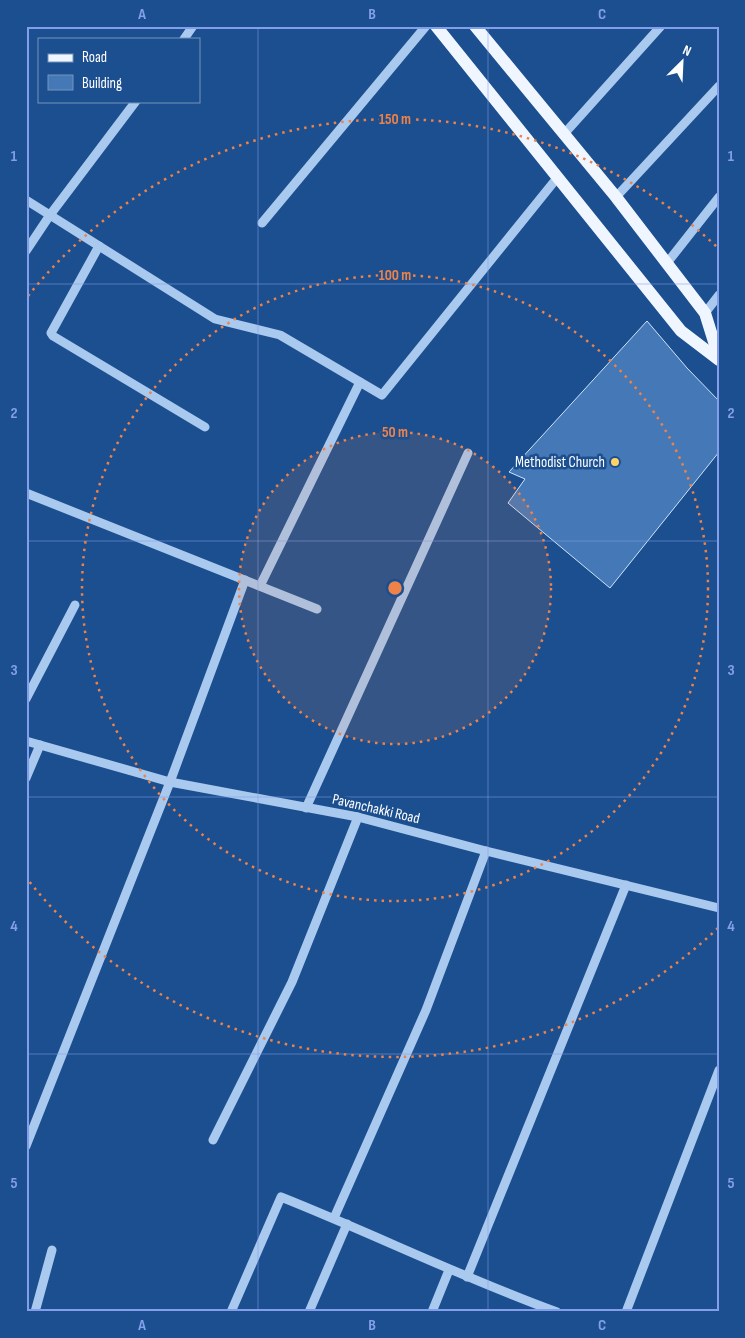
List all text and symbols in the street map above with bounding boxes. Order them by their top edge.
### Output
text: A [137,5,146,24]
text: B [368,5,376,24]
text: C [598,5,606,24]
legend [38,38,200,102]
north arrow [658,38,708,88]
text: N [680,41,694,60]
text: Road [82,48,107,67]
text: Building [82,74,122,93]
text: 150 m [379,110,411,129]
text: 1 [11,147,18,166]
text: 1 [728,147,735,166]
text: 100 m [379,266,411,285]
text: 2 [10,404,18,423]
text: 2 [727,404,735,423]
text: 50 m [382,423,408,442]
place label: Methodist Church [515,453,605,472]
marker: Methodist Church [609,456,621,468]
centre of rings [386,579,404,597]
text: 3 [10,661,18,680]
text: 3 [727,661,735,680]
street label: Pavanchakki Road [330,790,422,828]
text: 4 [10,917,18,936]
text: 4 [727,917,735,936]
text: 5 [10,1174,18,1193]
text: 5 [727,1174,735,1193]
text: A [137,1316,146,1335]
text: B [368,1316,376,1335]
text: C [598,1316,606,1335]

